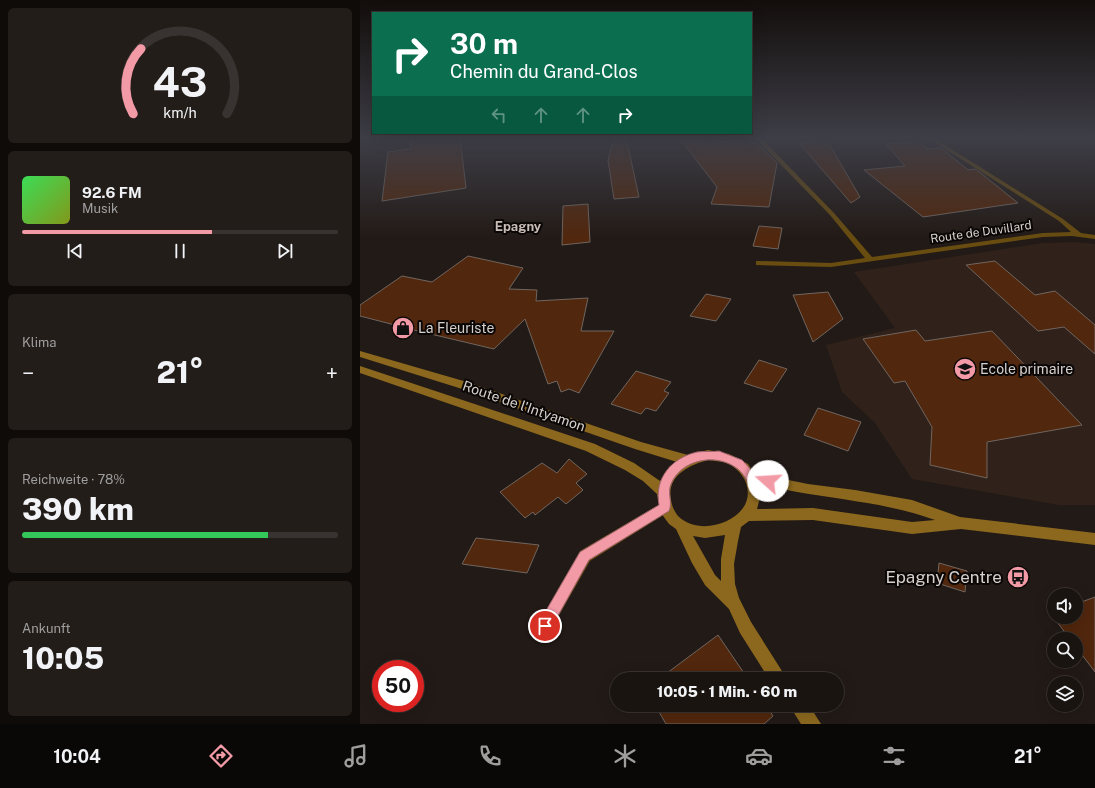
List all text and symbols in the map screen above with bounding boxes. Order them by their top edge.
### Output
text: 30 m [450,27,518,60]
icon: right [384,28,436,80]
text: 43 [153,56,207,105]
text: Chemin du Grand-Clos [450,61,638,82]
text: km/h [163,103,197,120]
icon: left [488,104,510,126]
icon: ahead [530,104,552,126]
icon: ahead [572,104,594,126]
icon: right [614,104,636,126]
text: 92.6 FM [82,184,142,201]
text: Musik [82,201,118,216]
street label: Route de Duvillard [929,218,1033,246]
district label: Epagny [495,219,542,234]
icon: previous [64,240,86,262]
icon: pause [169,240,191,262]
icon: next [274,240,296,262]
shop icon: La Fleuriste [390,315,416,341]
place label: La Fleuriste [418,320,494,336]
text: Klima [22,335,56,350]
text: 21° [156,354,204,390]
school or university icon: Ecole primaire [952,356,978,382]
text: − [22,360,34,386]
text: + [326,360,338,386]
place label: Ecole primaire [980,361,1073,377]
street label: Route de l'Intyamon [461,378,587,434]
position arrow [747,460,789,502]
text: Reichweite · 78% [22,472,125,487]
text: 390 km [22,491,134,527]
bus stop icon: Epagny Centre [1005,564,1031,590]
place label: Epagny Centre [885,567,1002,587]
map controls [1047,588,1083,712]
button: sound [1047,588,1083,624]
pin [528,609,562,643]
icon: arrive [534,615,556,637]
text: Ankunft [22,621,71,636]
button: search [1047,632,1083,668]
text: 10:05 [22,640,104,676]
speed limit sign: 50 [372,660,424,712]
button: layers [1047,676,1083,712]
text: 10:05 · 1 Min. · 60 m [657,683,797,700]
icon: directions [207,742,235,770]
icon: music [342,742,370,770]
icon: phone [476,742,504,770]
icon: climate [611,742,639,770]
icon: car [745,742,773,770]
icon: filters [880,742,908,770]
text: 10:04 [53,746,101,767]
text: 21° [1014,746,1042,767]

